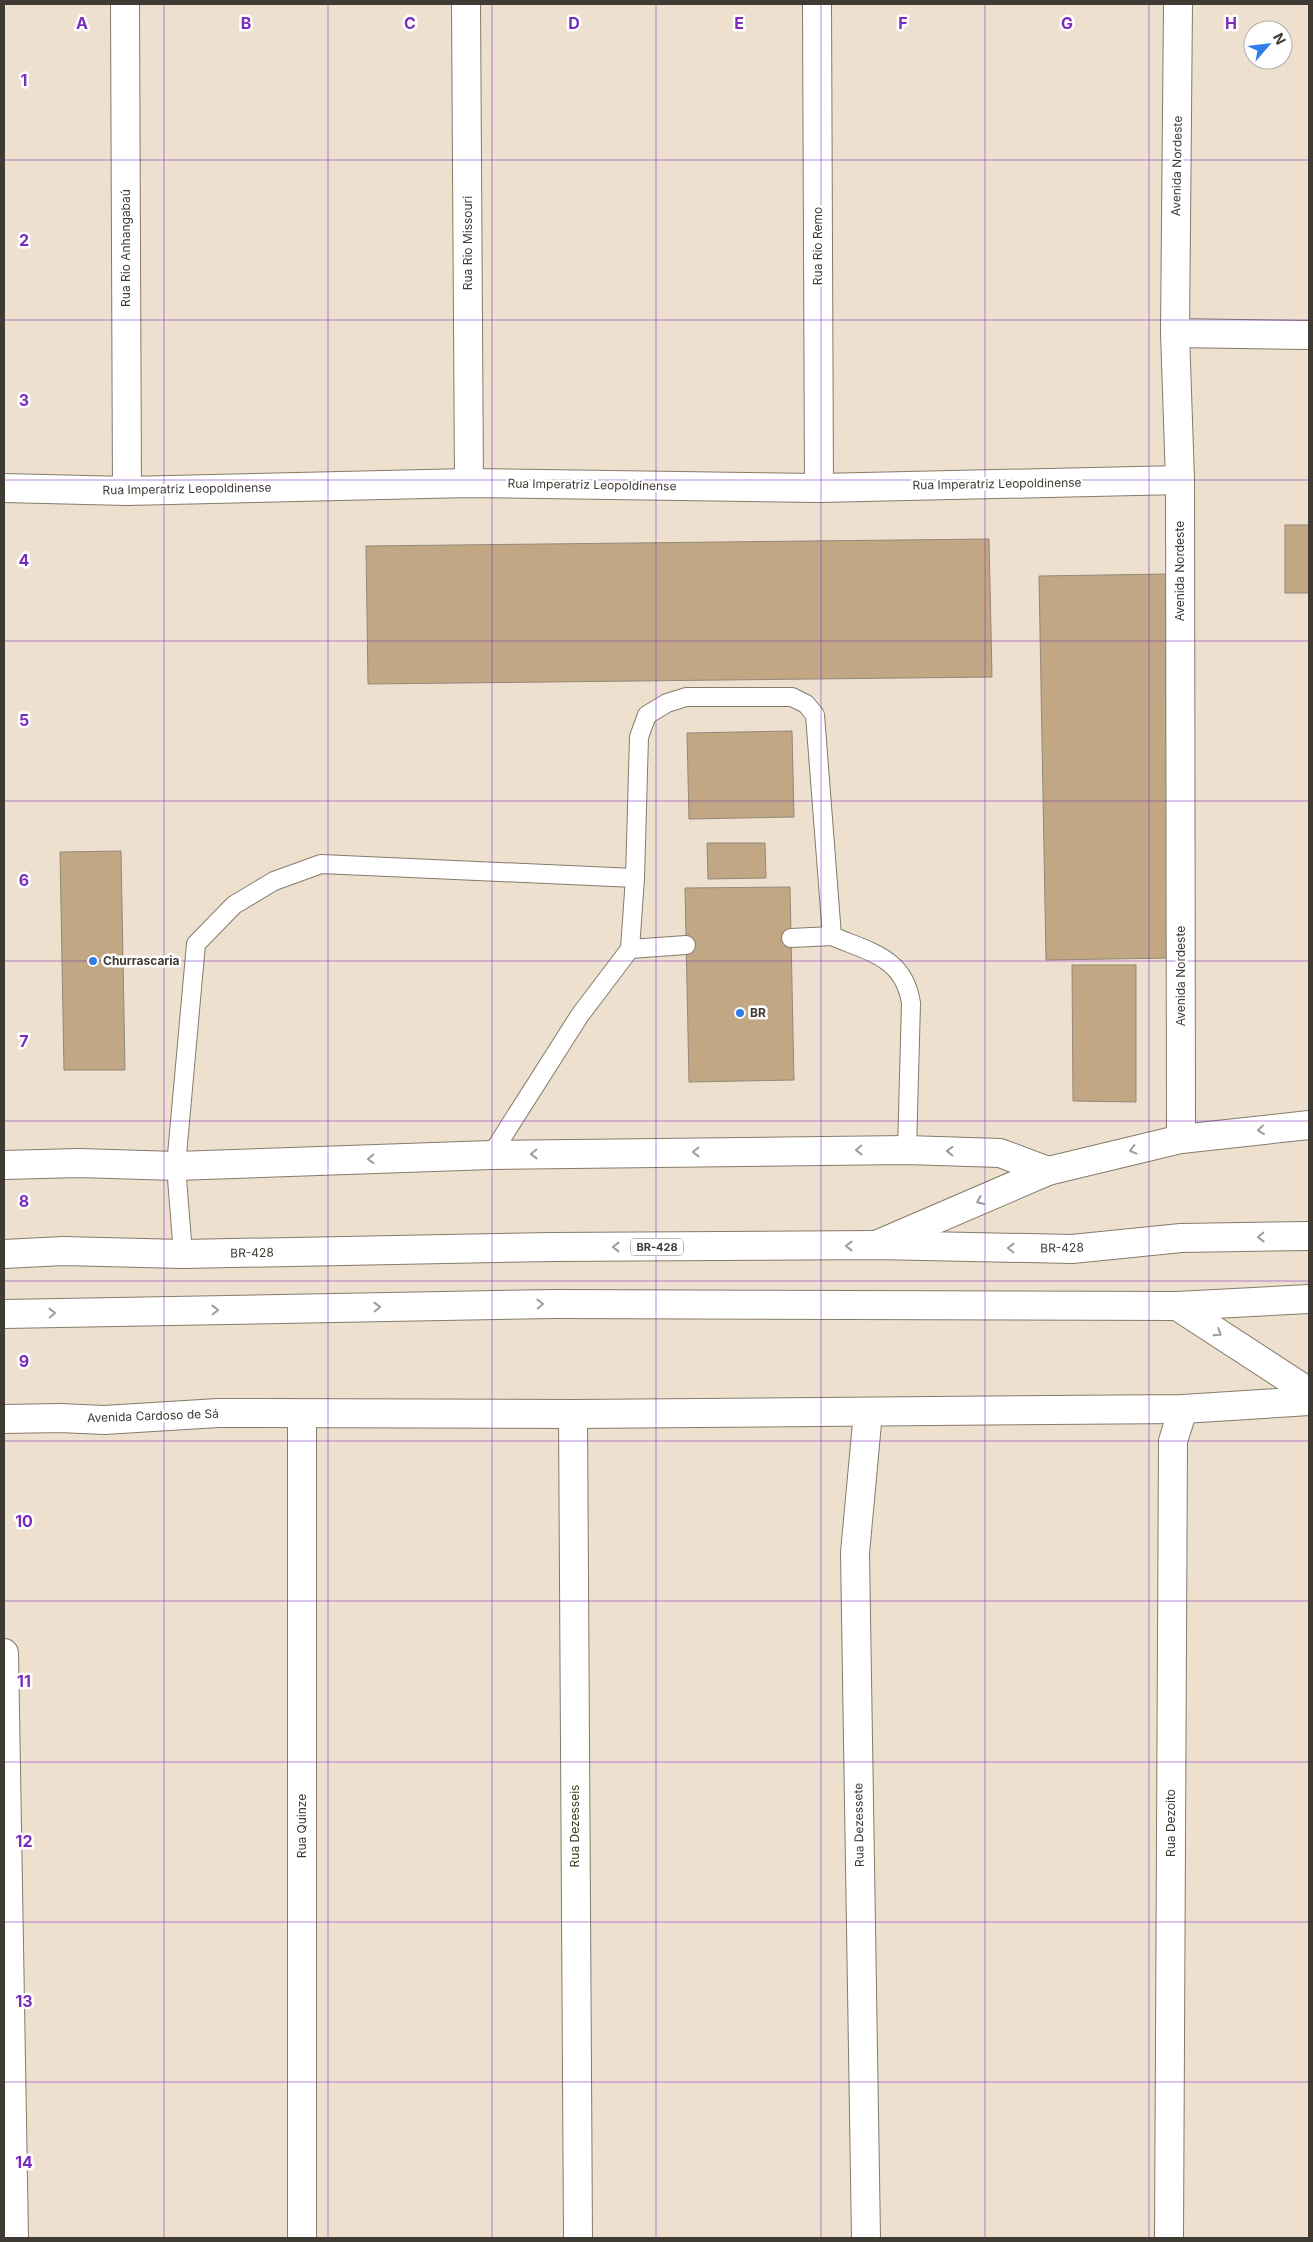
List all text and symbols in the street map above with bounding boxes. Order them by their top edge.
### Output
text: A [76,13,88,33]
text: B [241,13,251,33]
text: C [404,13,416,33]
text: D [568,13,580,33]
text: E [734,13,744,33]
text: F [898,13,908,33]
text: G [1061,13,1073,33]
text: H [1225,13,1237,33]
north arrow [1243,20,1293,70]
text: N [1270,30,1290,47]
text: 1 [21,70,27,90]
street label: Avenida Nordeste [1168,116,1185,216]
street label: Rua Rio Anhangabaú [118,189,133,307]
street label: Rua Rio Missouri [460,196,475,290]
street label: Rua Rio Remo [810,207,825,285]
text: 2 [19,230,29,250]
text: 3 [19,390,29,410]
street label: Rua Imperatriz Leopoldinense [912,475,1082,492]
street label: Rua Imperatriz Leopoldinense [507,476,677,493]
street label: Rua Imperatriz Leopoldinense [102,480,272,497]
street label: Avenida Nordeste [1172,521,1187,621]
text: 4 [19,550,30,570]
text: 5 [19,710,29,730]
text: 6 [19,870,29,890]
street label: Avenida Nordeste [1173,926,1188,1026]
place label: Churrascaria [103,953,180,968]
marker: Churrascaria [87,955,99,967]
place label: BR [750,1005,766,1020]
marker: BR [734,1007,746,1019]
text: 7 [19,1031,29,1051]
one-way arrow [1256,1124,1264,1135]
one-way arrow [1129,1144,1138,1155]
one-way arrow [854,1145,862,1155]
one-way arrow [946,1146,954,1157]
one-way arrow [692,1147,700,1157]
one-way arrow [529,1149,537,1160]
one-way arrow [367,1154,375,1165]
text: 8 [19,1191,29,1211]
one-way arrow [976,1194,985,1205]
one-way arrow [1256,1232,1264,1242]
road number: BR-428 [631,1238,683,1256]
street label: BR-428 [1040,1240,1084,1255]
one-way arrow [844,1241,852,1251]
one-way arrow [612,1242,620,1252]
one-way arrow [1007,1243,1014,1253]
street label: BR-428 [230,1245,274,1260]
one-way arrow [536,1299,544,1309]
one-way arrow [374,1302,382,1312]
one-way arrow [212,1305,219,1315]
one-way arrow [49,1308,57,1318]
one-way arrow [1212,1327,1222,1336]
text: 9 [19,1351,29,1371]
street label: Avenida Cardoso de Sá [87,1406,219,1425]
text: 10 [15,1511,33,1531]
text: 11 [17,1671,31,1691]
street label: Rua Dezessete [850,1783,867,1867]
street label: Rua Dezesseis [567,1785,582,1867]
street label: Rua Dezoito [1163,1789,1178,1857]
street label: Rua Quinze [294,1794,309,1858]
text: 12 [16,1831,32,1851]
text: 13 [15,1991,33,2011]
text: 14 [15,2152,33,2172]

